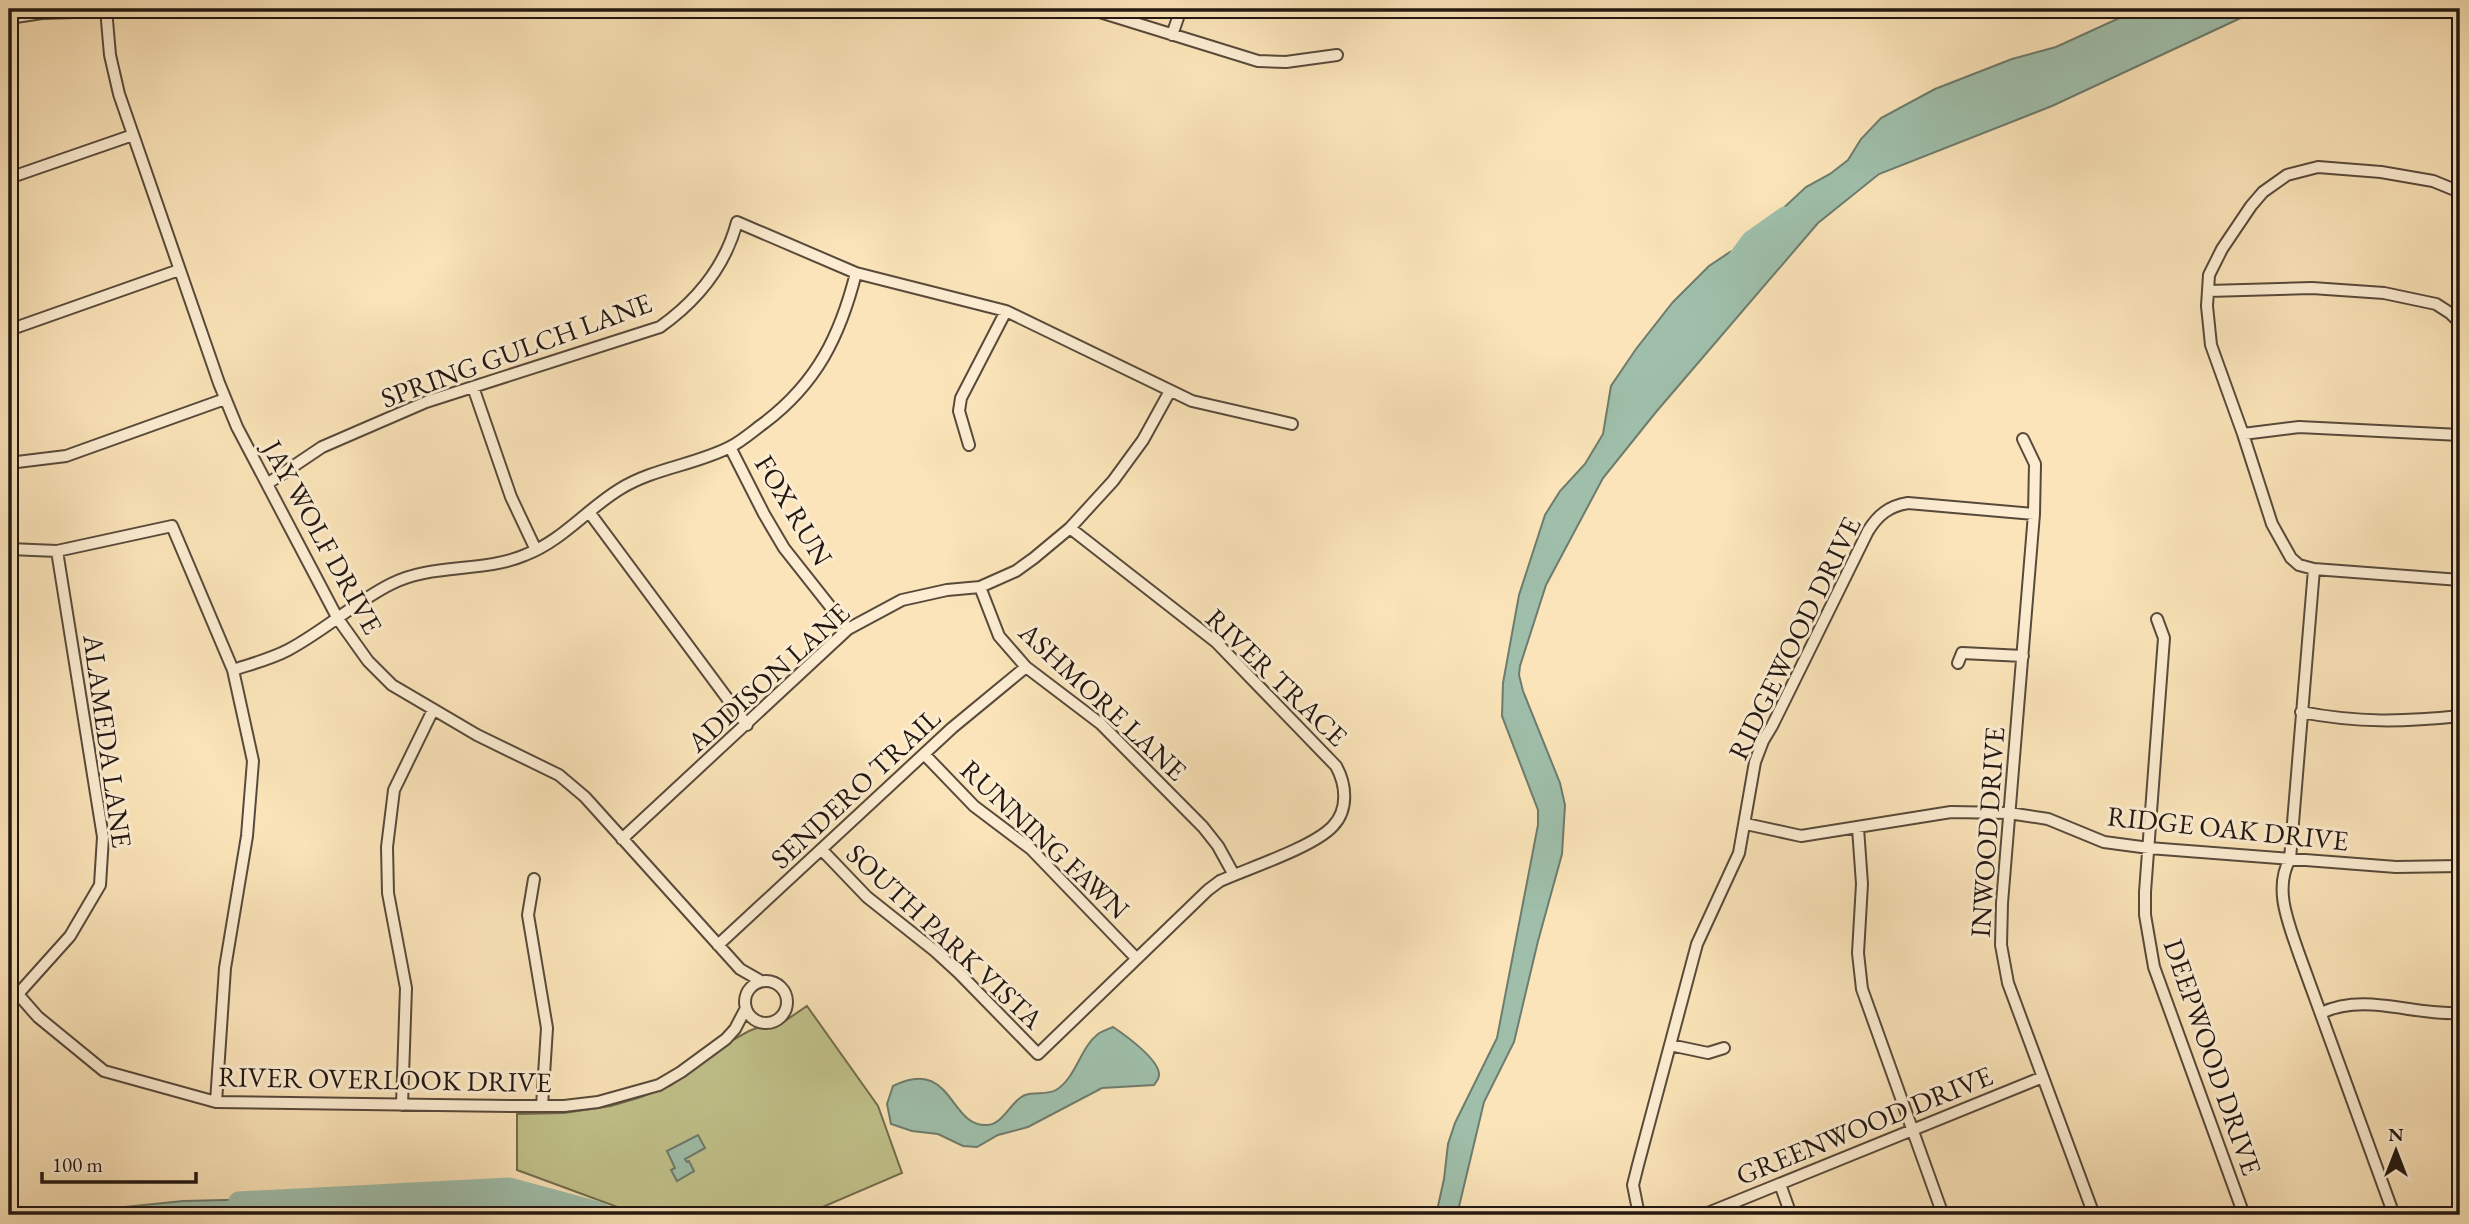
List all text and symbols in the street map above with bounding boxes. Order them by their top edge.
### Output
street label: SPRING GULCH LANE [376,284,656,416]
street label: JAY WOLF DRIVE [254,432,391,640]
street label: FOX RUN [747,448,841,572]
street label: RIDGEWOOD DRIVE [1719,510,1869,765]
street label: ADDISON LANE [678,594,857,760]
street label: RIVER TRACE [1198,600,1356,754]
street label: ASHMORE LANE [1011,613,1195,788]
street label: ALAMEDA LANE [75,631,141,850]
street label: SENDERO TRAIL [762,699,948,876]
street label: INWOOD DRIVE [1962,725,2012,939]
street label: RUNNING FAWN [953,751,1137,927]
street label: RIDGE OAK DRIVE [2106,797,2351,859]
street label: SOUTH PARK VISTA [839,835,1051,1037]
street label: DEEPWOOD DRIVE [2156,934,2270,1180]
street label: GREENWOOD DRIVE [1730,1057,1998,1193]
street label: RIVER OVERLOOK DRIVE [218,1058,552,1100]
north arrow [2360,1116,2430,1186]
text: N [2388,1122,2404,1147]
scale bar [42,1140,196,1184]
text: 100 m [52,1151,103,1178]

